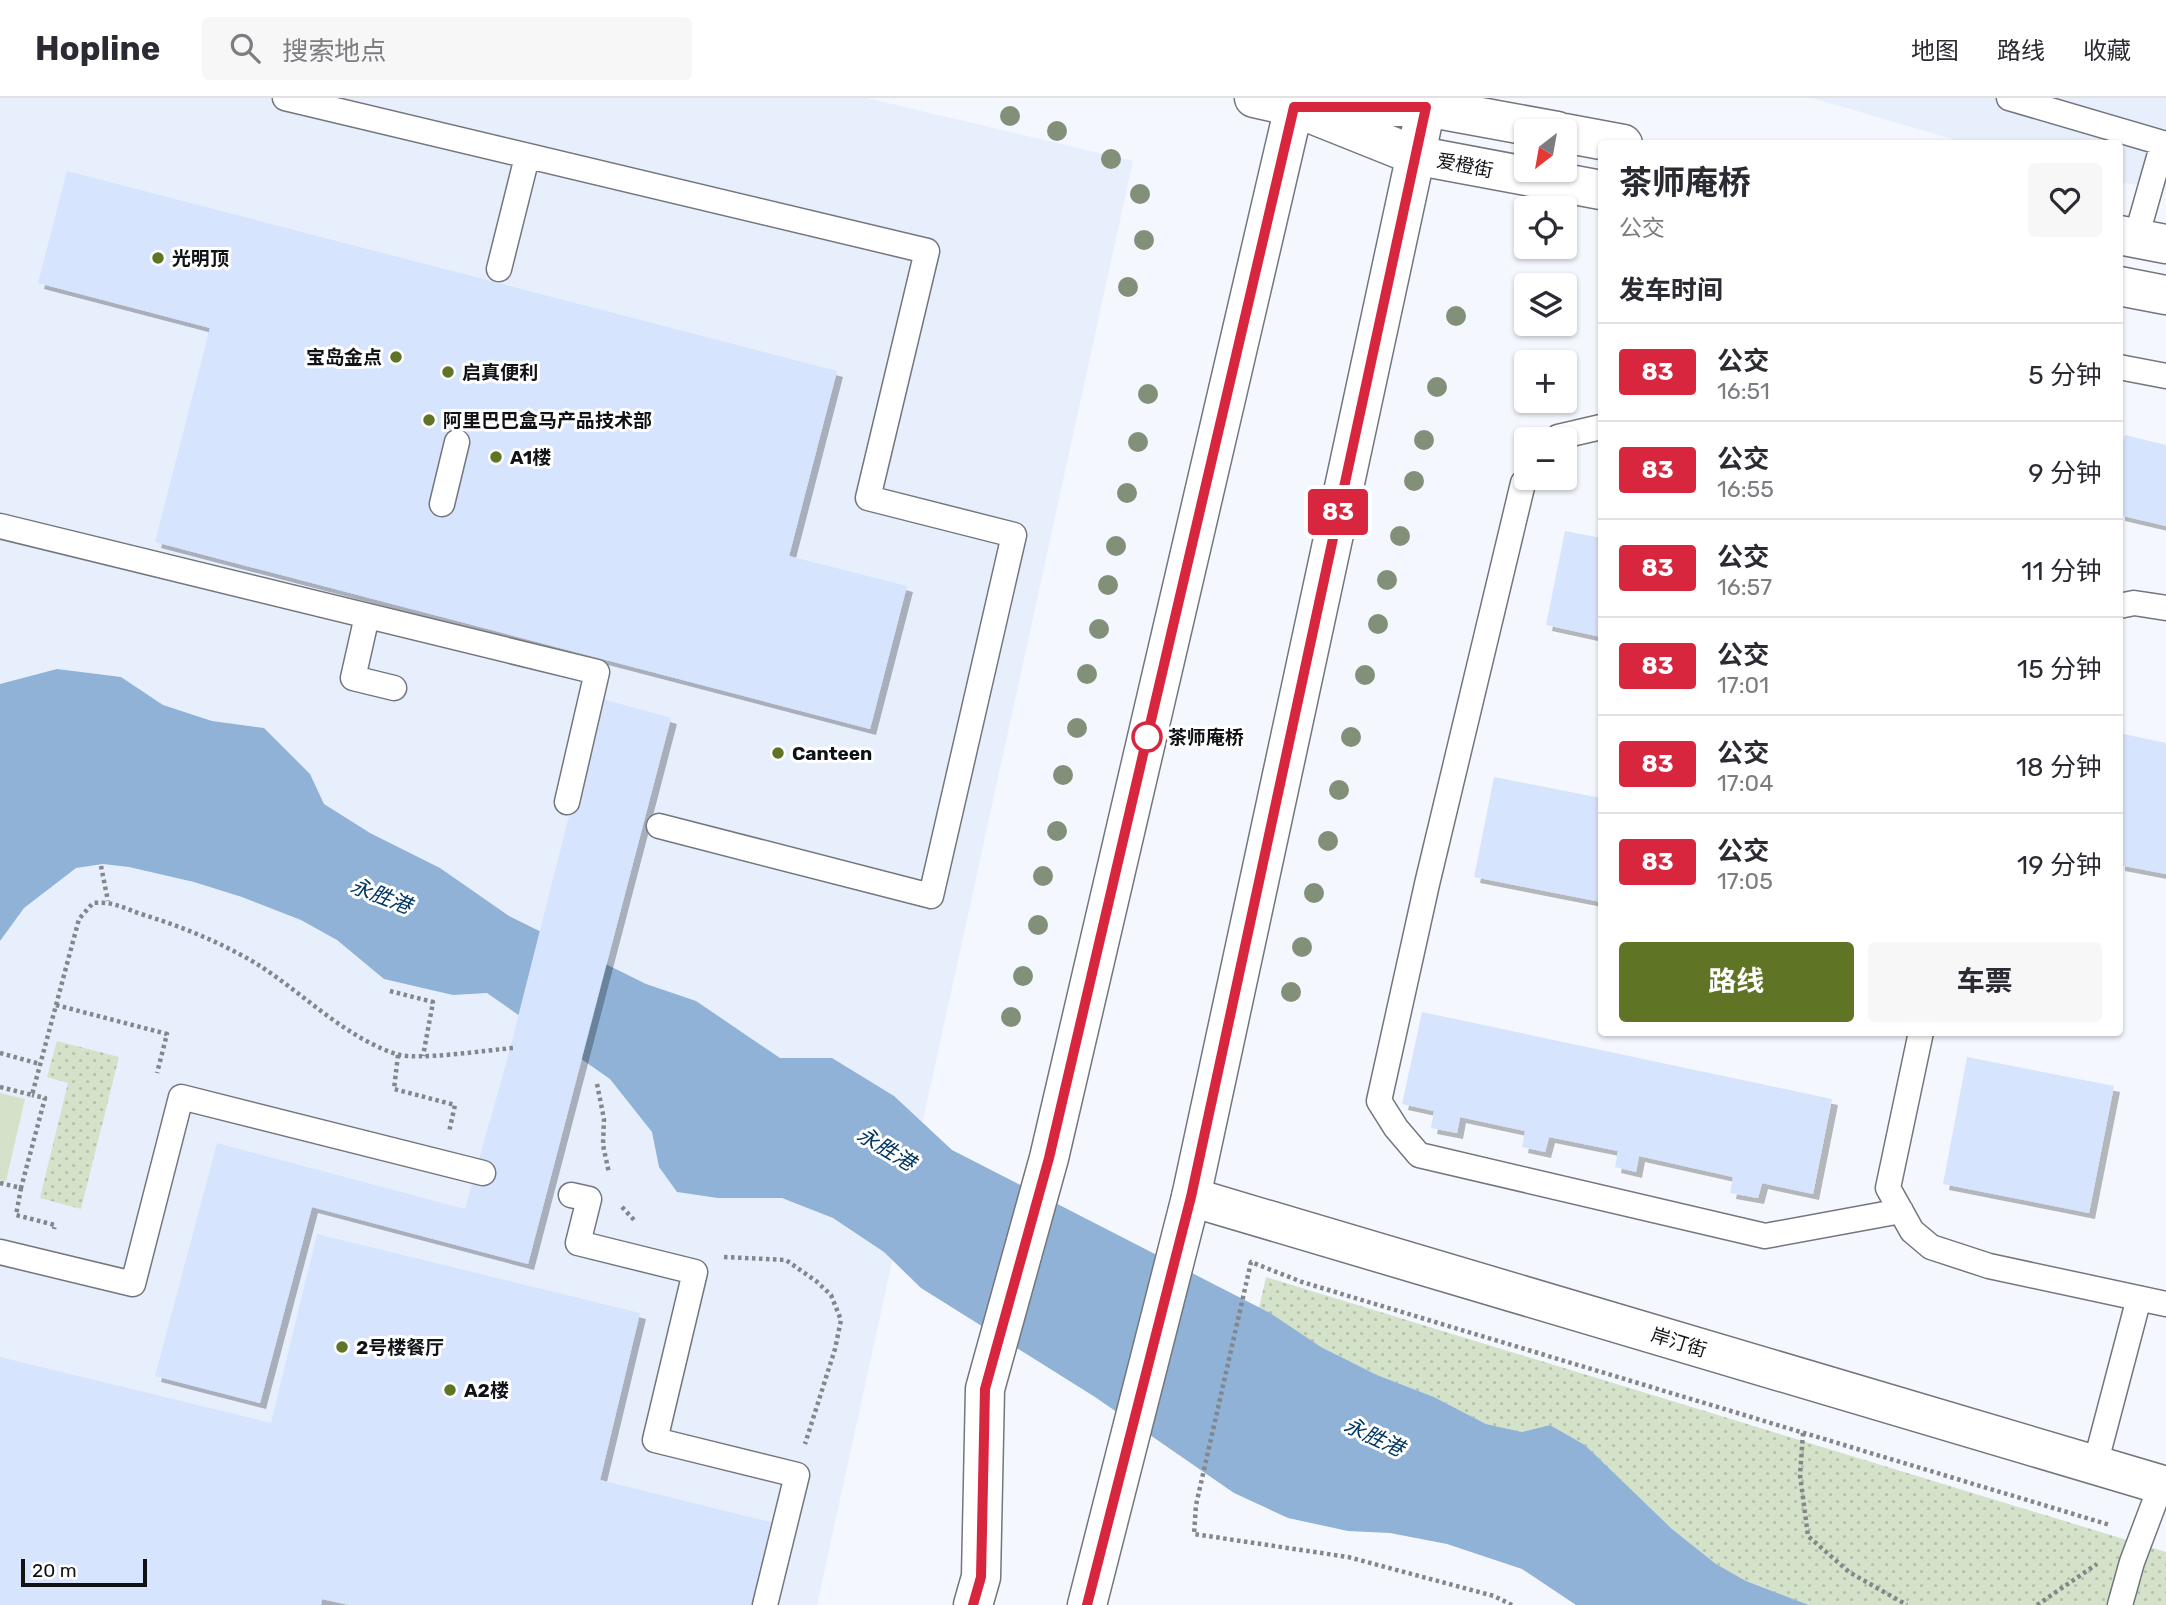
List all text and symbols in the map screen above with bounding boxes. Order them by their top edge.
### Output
search box [202,17,692,80]
text: Hopline [35,29,160,68]
icon: search [226,29,264,67]
text: 搜索地点 [282,36,386,67]
text: 地图 [1911,37,1959,65]
text: 路线 [1997,37,2045,65]
text: 收藏 [2083,37,2131,65]
north arrow [1514,119,1577,182]
map controls [1514,119,1577,490]
street label: 爱橙街 [1435,149,1495,182]
text: 茶师庵桥 [1619,163,1751,202]
button: heart [2028,163,2102,237]
button: locate [1514,196,1577,259]
text: 公交 [1619,214,1665,242]
place label: 光明顶 [172,247,229,270]
marker: 光明顶 [150,250,166,266]
button: layers [1514,273,1577,336]
text: 发车时间 [1619,275,1723,306]
place label: 宝岛金点 [306,346,382,369]
text: 公交 [1717,346,1769,377]
marker: 宝岛金点 [388,349,404,365]
button: + [1514,350,1577,413]
text: 83 [1641,358,1674,386]
text: 5 分钟 [2028,360,2102,391]
place label: 启真便利 [462,361,538,384]
marker: 启真便利 [440,364,456,380]
text: 16:51 [1717,377,1770,405]
place label: 阿里巴巴盒马产品技术部 [443,409,652,432]
marker: 阿里巴巴盒马产品技术部 [421,412,437,428]
button: − [1514,427,1577,490]
text: 公交 [1717,444,1769,475]
place label: A1楼 [510,446,551,469]
marker: A1楼 [488,449,504,465]
text: 83 [1641,456,1674,484]
text: 9 分钟 [2028,458,2102,489]
text: 16:55 [1717,475,1774,503]
line badge: 83 [1306,489,1370,535]
text: 83 [1322,498,1354,526]
text: 公交 [1717,542,1769,573]
text: 83 [1641,554,1674,582]
text: 11 分钟 [2021,556,2102,587]
text: 16:57 [1717,573,1772,601]
text: 公交 [1717,640,1769,671]
text: 83 [1641,652,1674,680]
text: 15 分钟 [2017,654,2102,685]
text: 17:01 [1717,671,1769,699]
marker: 茶师庵桥 [1132,722,1162,752]
place label: 茶师庵桥 [1168,726,1244,749]
text: 公交 [1717,738,1769,769]
place label: Canteen [792,742,872,765]
marker: Canteen [770,745,786,761]
text: 83 [1641,750,1674,778]
text: 18 分钟 [2016,752,2102,783]
text: 17:04 [1717,769,1773,797]
text: 公交 [1717,836,1769,867]
text: 83 [1641,848,1674,876]
text: 19 分钟 [2017,850,2102,881]
text: 17:05 [1717,867,1773,895]
water label: 永胜港 [347,873,418,920]
button: 路线 [1619,942,1854,1022]
button: 车票 [1868,942,2102,1022]
water label: 永胜港 [853,1122,922,1177]
street label: 岸汀街 [1648,1323,1709,1362]
place label: 2号楼餐厅 [356,1336,444,1359]
marker: 2号楼餐厅 [334,1339,350,1355]
place label: A2楼 [464,1379,509,1402]
marker: A2楼 [442,1382,458,1398]
water label: 永胜港 [1340,1412,1411,1462]
scale bar [21,1556,147,1588]
text: 20 m [32,1559,77,1582]

